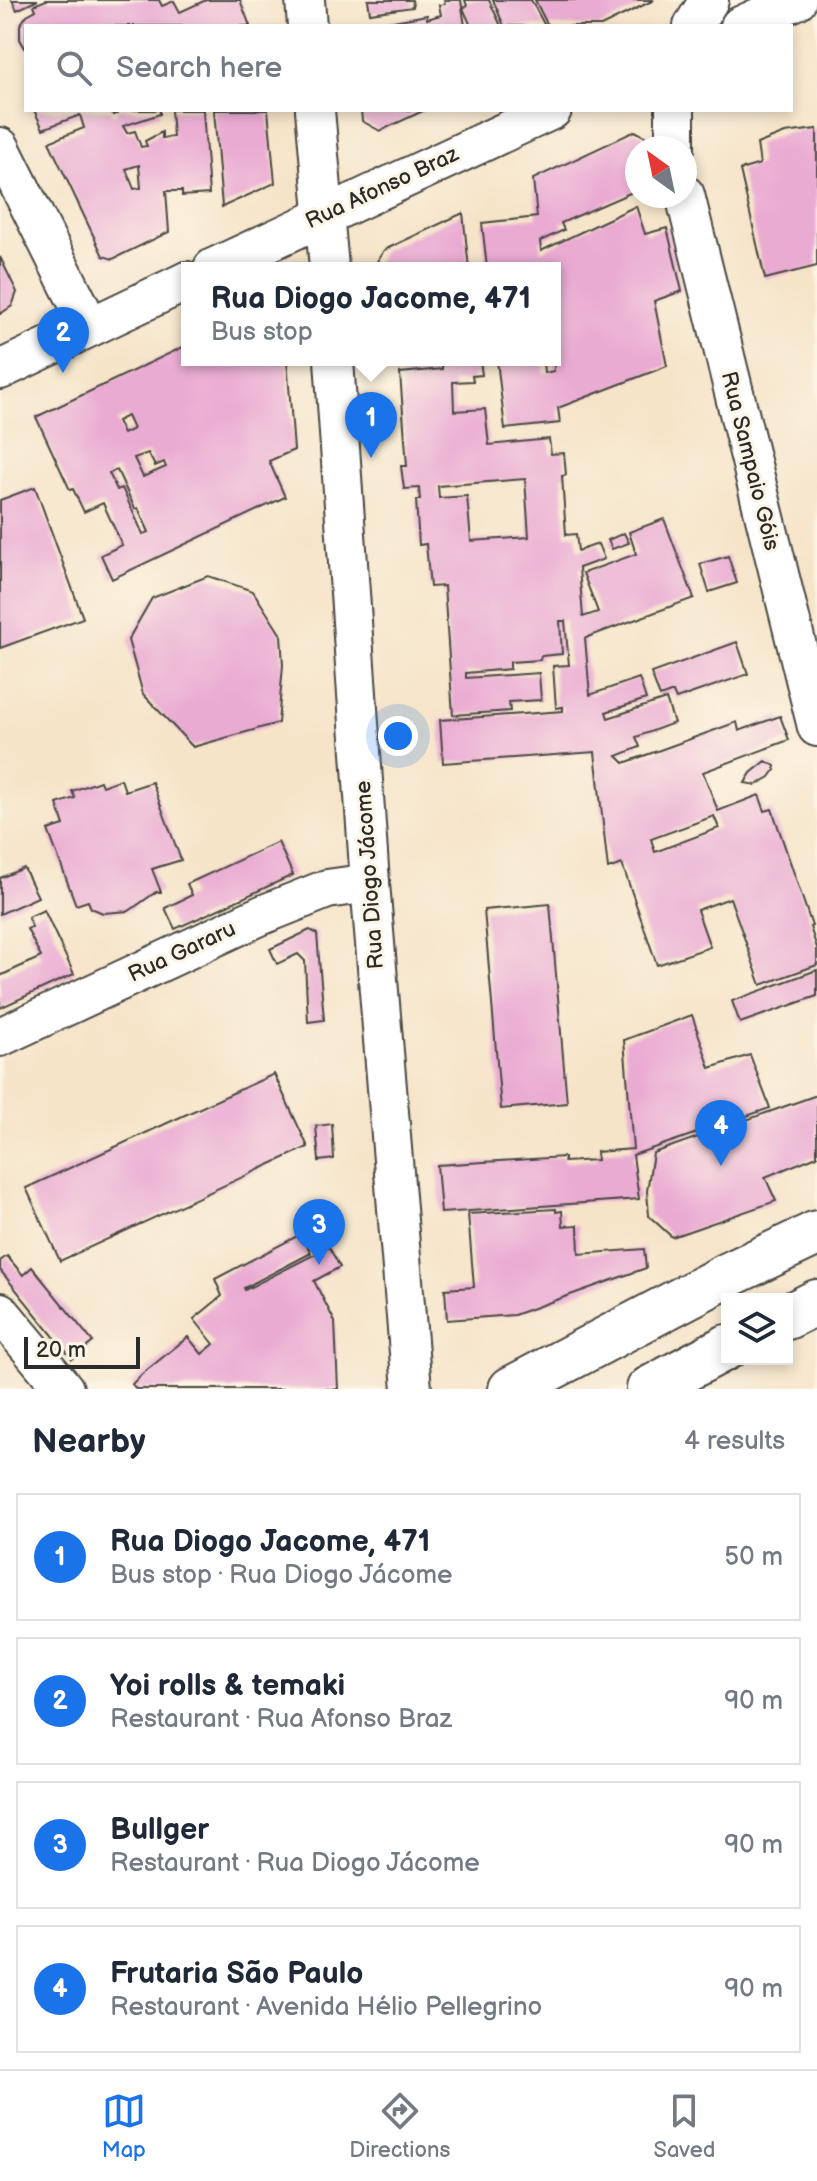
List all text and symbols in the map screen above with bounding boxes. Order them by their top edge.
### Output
search box [24,24,793,112]
icon: search [52,46,96,90]
text: Search here [116,50,282,86]
north arrow [625,136,697,208]
street label: Rua Afonso Braz [301,141,463,235]
popup [181,262,561,366]
text: Rua Diogo Jacome, 471 [211,281,531,317]
pin: 2 [37,307,89,373]
text: Bus stop [211,317,313,348]
street label: Rua Sampaio Góis [715,369,785,553]
pin: 1 [345,392,397,458]
your location [378,716,418,756]
street label: Rua Diogo Jácome [350,780,390,970]
street label: Rua Gararu [124,915,240,989]
pin: 4 [695,1100,747,1166]
pin: 3 [293,1199,345,1265]
map controls [721,1293,793,1365]
button: layers [721,1293,793,1365]
scale bar [24,1333,140,1369]
text: 20 m [36,1337,86,1364]
text: Nearby [32,1421,146,1462]
text: 4 results [684,1426,785,1457]
text: Rua Diogo Jacome, 471 [110,1524,430,1560]
text: 1 [55,1542,65,1573]
text: 50 m [724,1542,783,1573]
text: Bus stop · Rua Diogo Jácome [110,1560,452,1591]
text: Yoi rolls & temaki [110,1668,345,1704]
text: 2 [52,1686,68,1717]
text: 90 m [724,1686,783,1717]
text: Restaurant · Rua Afonso Braz [110,1704,452,1735]
text: Bullger [110,1812,209,1848]
text: 3 [52,1830,68,1861]
text: 90 m [724,1830,783,1861]
text: Restaurant · Rua Diogo Jácome [110,1848,480,1879]
text: Frutaria São Paulo [110,1956,363,1992]
text: 4 [52,1974,68,2005]
text: 90 m [724,1974,783,2005]
text: Restaurant · Avenida Hélio Pellegrino [110,1992,542,2023]
tab: Map [102,2089,146,2164]
tab: Directions [349,2089,450,2164]
tab: Saved [654,2089,715,2164]

